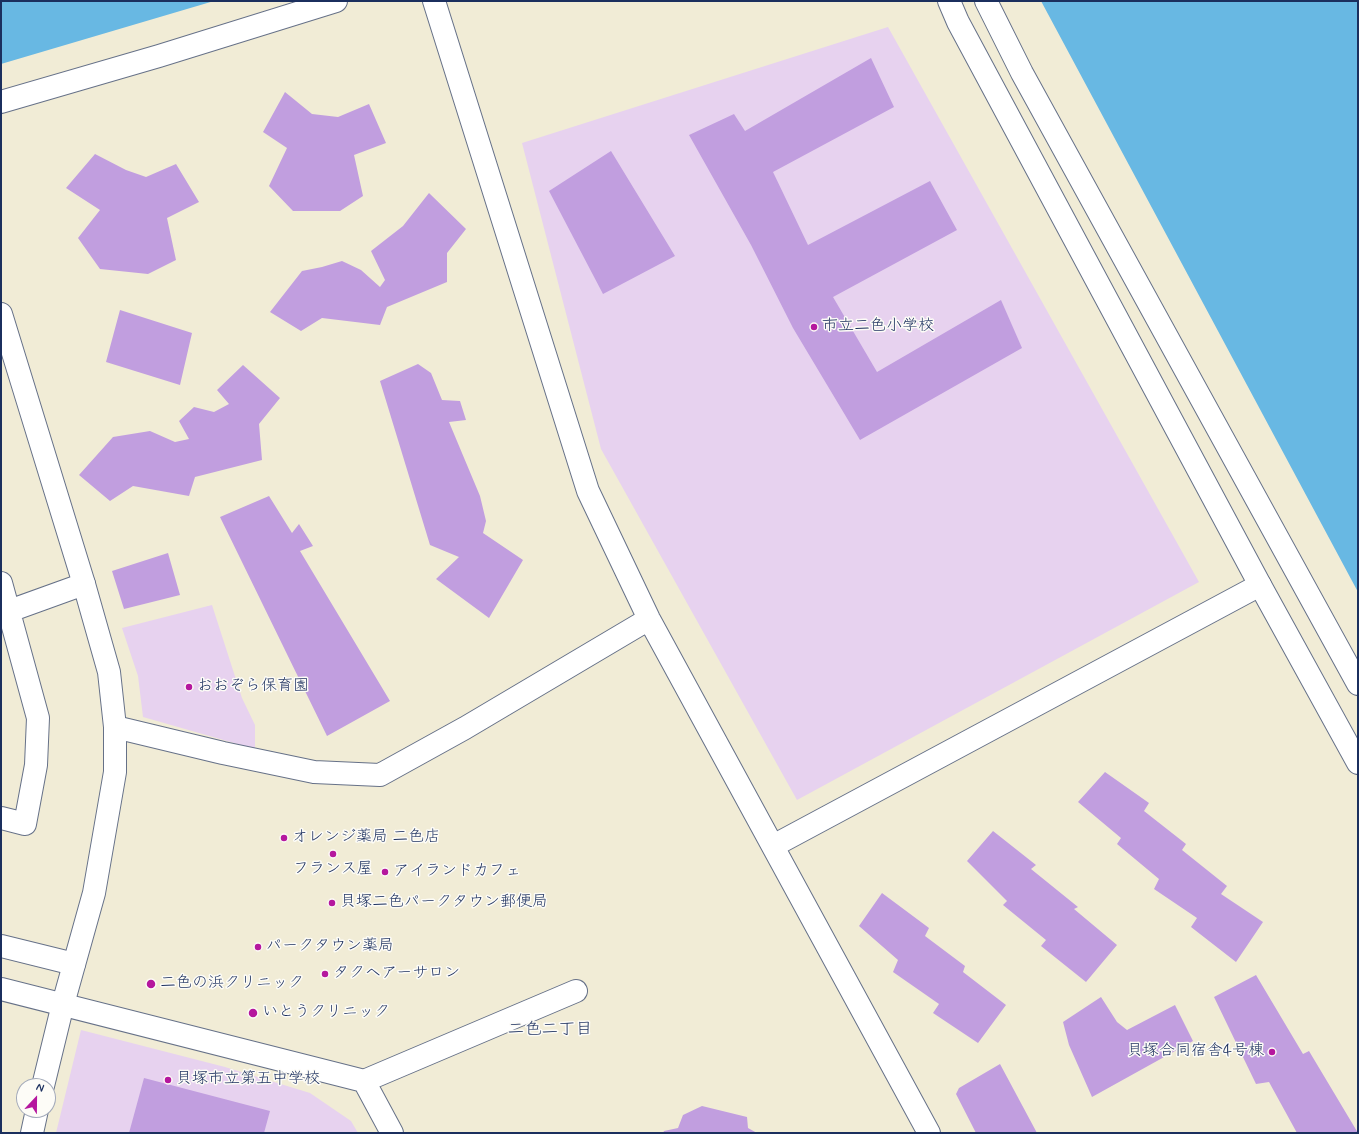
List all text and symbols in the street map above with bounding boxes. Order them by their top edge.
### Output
place label: 市立二色小学校 [822,317,934,337]
marker: 市立二色小学校 [809,322,819,332]
place label: おおぞら保育園 [197,677,309,697]
marker: おおぞら保育園 [184,682,194,692]
place label: オレンジ薬局 二色店 [292,828,440,848]
marker: オレンジ薬局 二色店 [279,833,289,843]
marker: フランス屋 [328,849,338,859]
place label: フランス屋 [293,860,373,880]
place label: アイランドカフェ [393,862,521,882]
marker: アイランドカフェ [380,867,390,877]
place label: 貝塚二色パークタウン郵便局 [340,893,548,913]
marker: 貝塚二色パークタウン郵便局 [327,898,337,908]
place label: パークタウン薬局 [266,937,394,957]
marker: パークタウン薬局 [253,942,263,952]
place label: タクヘアーサロン [333,964,460,984]
marker: タクヘアーサロン [320,969,330,979]
place label: 二色の浜クリニック [160,974,304,994]
marker: 二色の浜クリニック [145,978,157,990]
place label: いとうクリニック [262,1003,390,1023]
marker: いとうクリニック [247,1007,259,1019]
district label: 二色二丁目 [508,1020,592,1040]
place label: 貝塚合同宿舎4号棟 [1127,1042,1264,1062]
marker: 貝塚合同宿舎4号棟 [1267,1047,1277,1057]
place label: 貝塚市立第五中学校 [176,1070,320,1090]
marker: 貝塚市立第五中学校 [163,1075,173,1085]
north arrow [16,1078,56,1118]
text: N [34,1080,46,1096]

